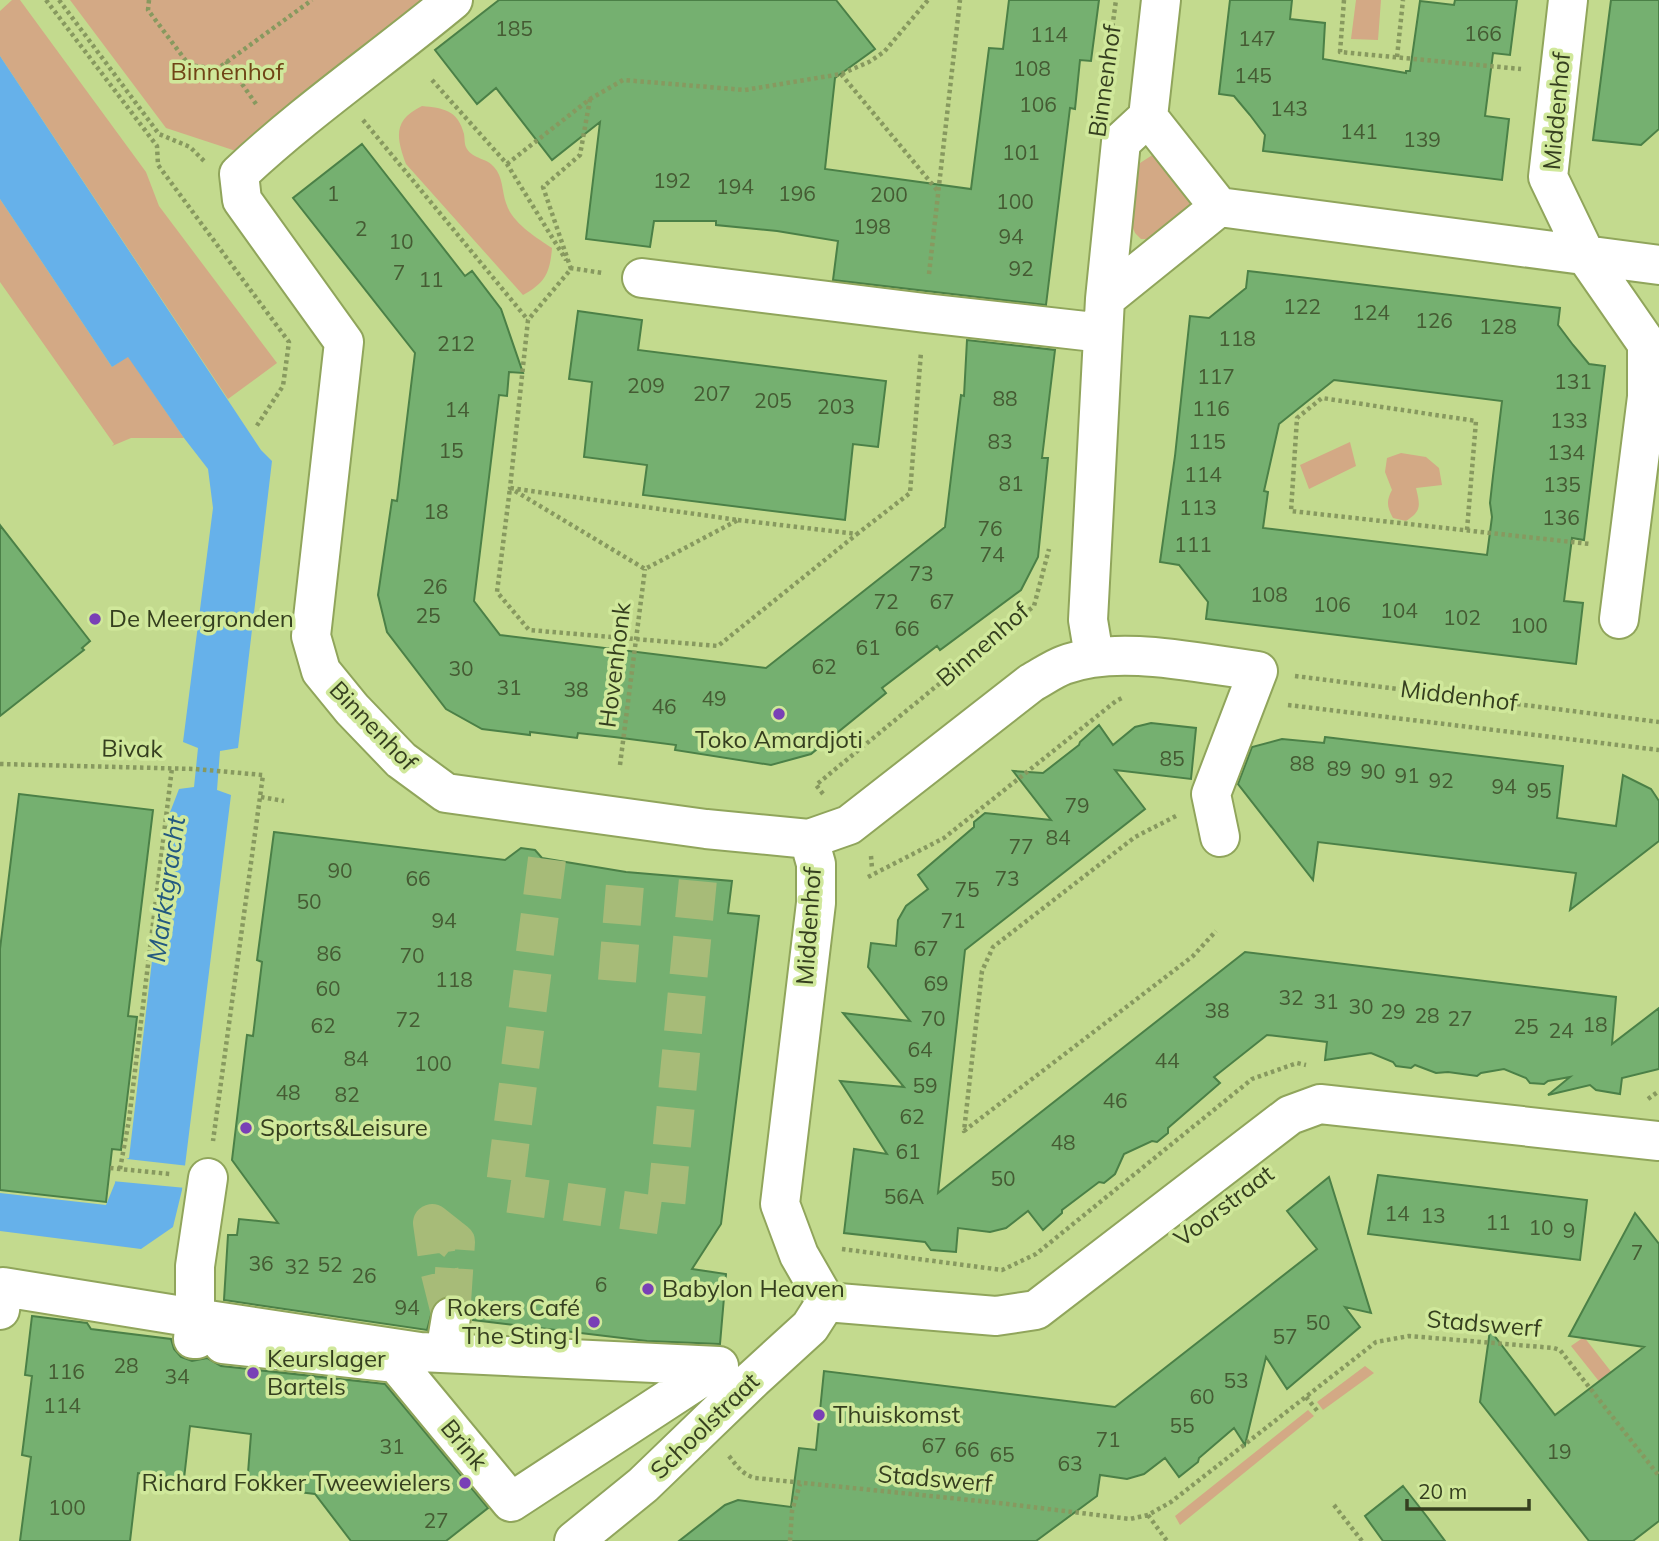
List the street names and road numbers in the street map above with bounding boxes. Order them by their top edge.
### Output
street label: Binnenhof [1081,22,1127,139]
street label: Middenhof [1536,50,1576,171]
street label: Binnenhof [930,595,1036,693]
street label: Hovenhonk [591,600,637,729]
street label: Middenhof [1399,673,1520,717]
street label: Binnenhof [324,674,424,777]
street label: Bivak [101,732,164,764]
street label: Middenhof [789,865,827,986]
street label: Voorstraat [1168,1158,1279,1252]
street label: Stadswerf [1426,1303,1544,1343]
street label: Schoolstraat [644,1366,765,1485]
street label: Brink [435,1413,495,1476]
street label: Stadswerf [877,1458,995,1498]

